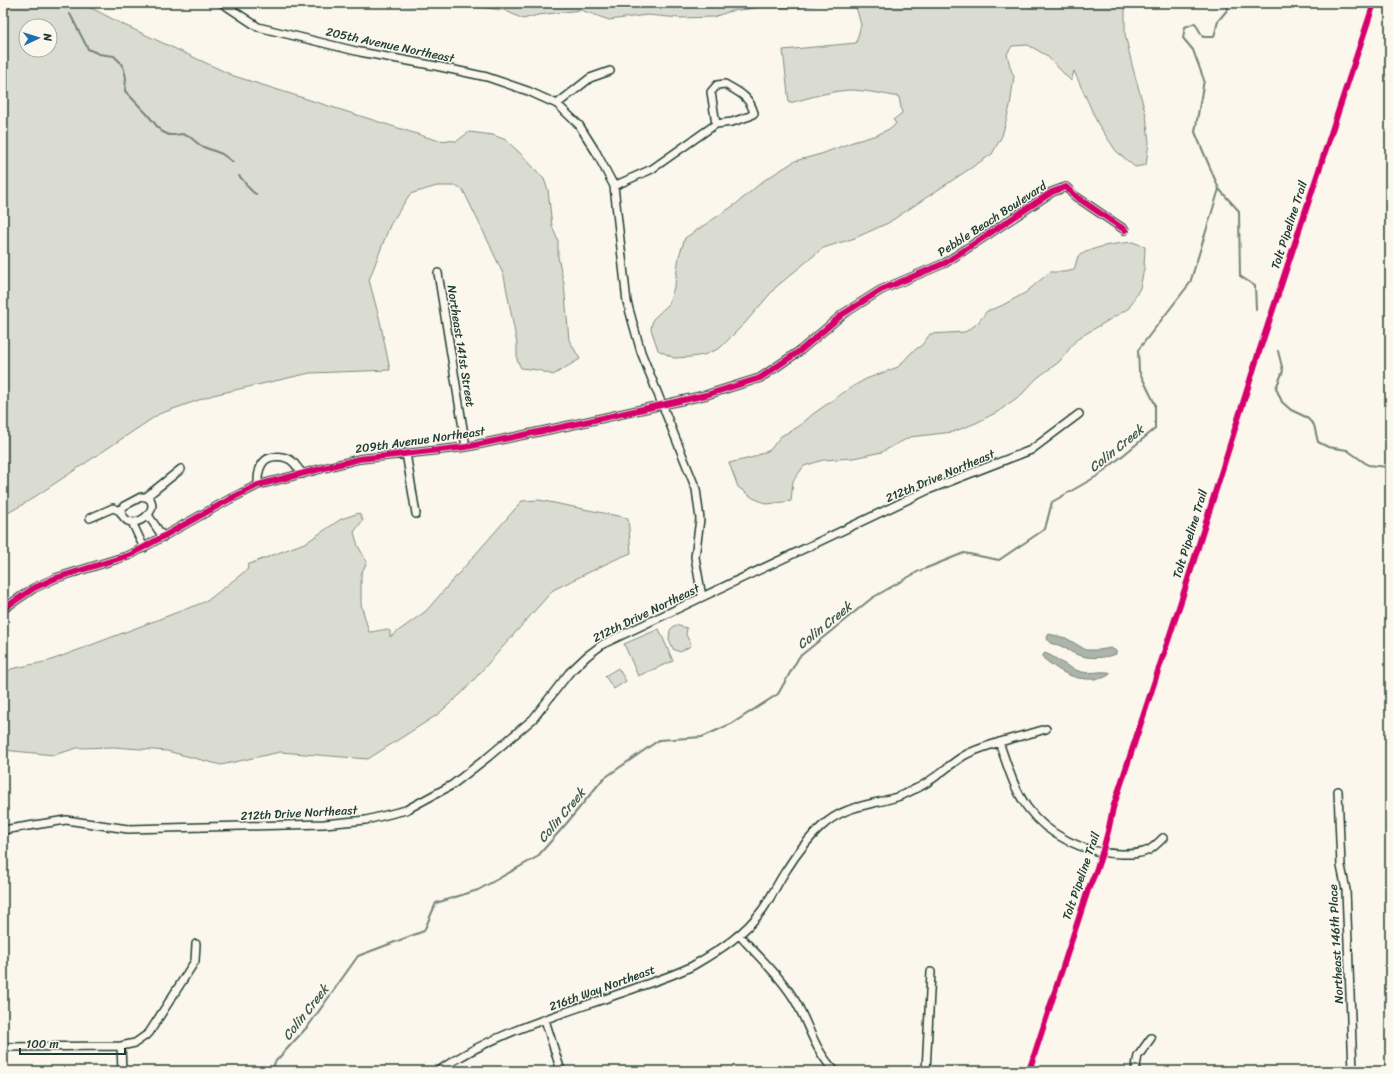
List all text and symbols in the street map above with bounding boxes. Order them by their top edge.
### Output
north arrow [18,18,58,58]
street label: 205th Avenue Northeast [324,21,457,70]
text: N [38,32,57,42]
street label: Pebble Beach Boulevard [933,175,1052,263]
street label: Tolt Pipeline Trail [1264,177,1314,272]
street label: Northeast 141st Street [440,283,482,409]
water label: Colin Creek [1084,417,1151,478]
street label: 209th Avenue Northeast [354,420,488,460]
street label: 212th Drive Northeast [882,443,999,509]
street label: Tolt Pipeline Trail [1166,486,1214,581]
street label: 212th Drive Northeast [589,577,704,649]
water label: Colin Creek [792,594,859,655]
water label: Colin Creek [531,781,593,848]
street label: 212th Drive Northeast [240,799,359,827]
street label: Tolt Pipeline Trail [1056,828,1107,923]
street label: Northeast 146th Place [1322,884,1350,1004]
street label: 216th Way Northeast [546,959,658,1017]
water label: Colin Creek [276,978,336,1045]
scale bar [20,1030,125,1056]
text: 100 m [26,1033,59,1055]

